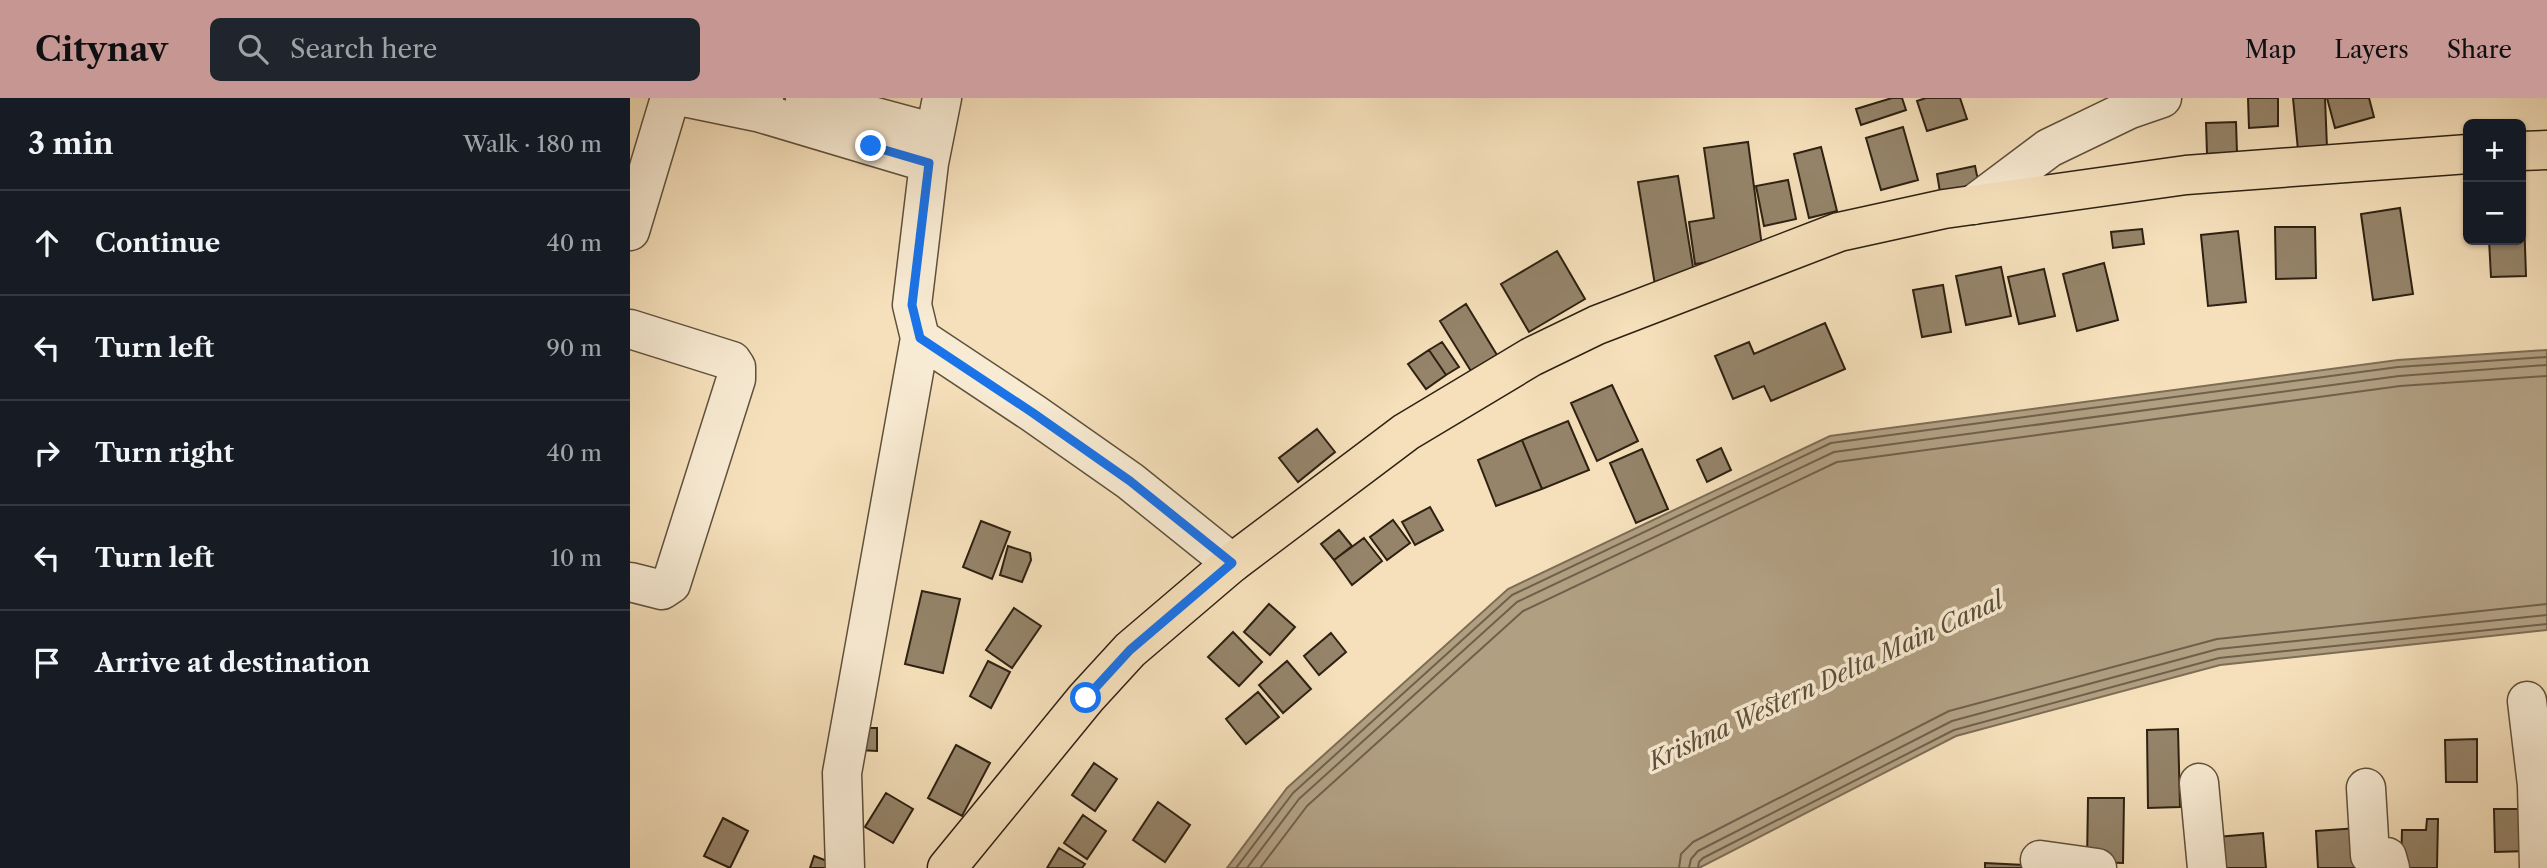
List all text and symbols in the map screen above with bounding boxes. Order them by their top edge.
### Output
search box [210,18,700,81]
text: Citynav [35,29,168,70]
icon: search [234,30,272,68]
text: Search here [290,33,437,65]
text: Map [2245,35,2296,64]
text: Layers [2334,35,2409,64]
text: Share [2447,35,2512,64]
map controls [2463,119,2526,245]
button: + [2463,119,2526,182]
text: 3 min [28,125,114,162]
text: Walk · 180 m [463,130,602,158]
route end [855,130,886,161]
button: − [2463,182,2526,245]
icon: ahead [28,224,66,262]
text: Continue [95,227,220,259]
text: 40 m [547,229,602,257]
icon: left [28,329,66,367]
text: Turn left [95,332,214,364]
text: 90 m [546,334,602,362]
icon: right [28,434,66,472]
text: Turn right [95,437,234,469]
text: 40 m [547,439,602,467]
icon: left [28,539,66,577]
text: Turn left [95,542,214,574]
text: 10 m [550,544,602,572]
water label: Krishna Western Delta Main Canal [1642,584,2010,777]
icon: arrive [28,644,66,682]
text: Arrive at destination [95,647,370,679]
route start [1070,682,1101,713]

